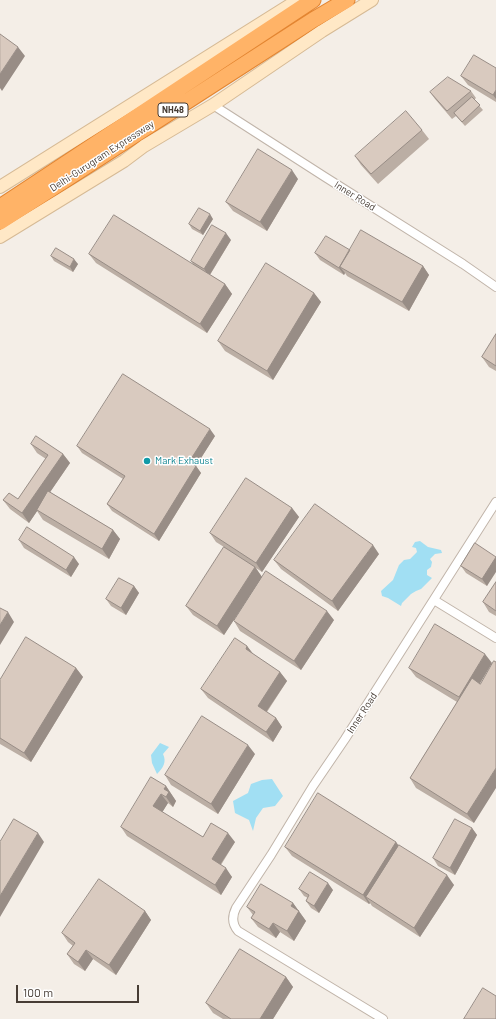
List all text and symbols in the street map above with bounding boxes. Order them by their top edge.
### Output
road number: NH48 [158,103,188,117]
street label: Delhi-Gurugram Expressway [48,118,156,194]
street label: Inner Road [332,179,378,213]
place label: Mark Exhaust [155,455,213,467]
marker: Mark Exhaust [142,456,152,466]
street label: Inner Road [344,690,380,736]
scale bar [18,977,141,1003]
text: 100 m [23,985,53,999]

